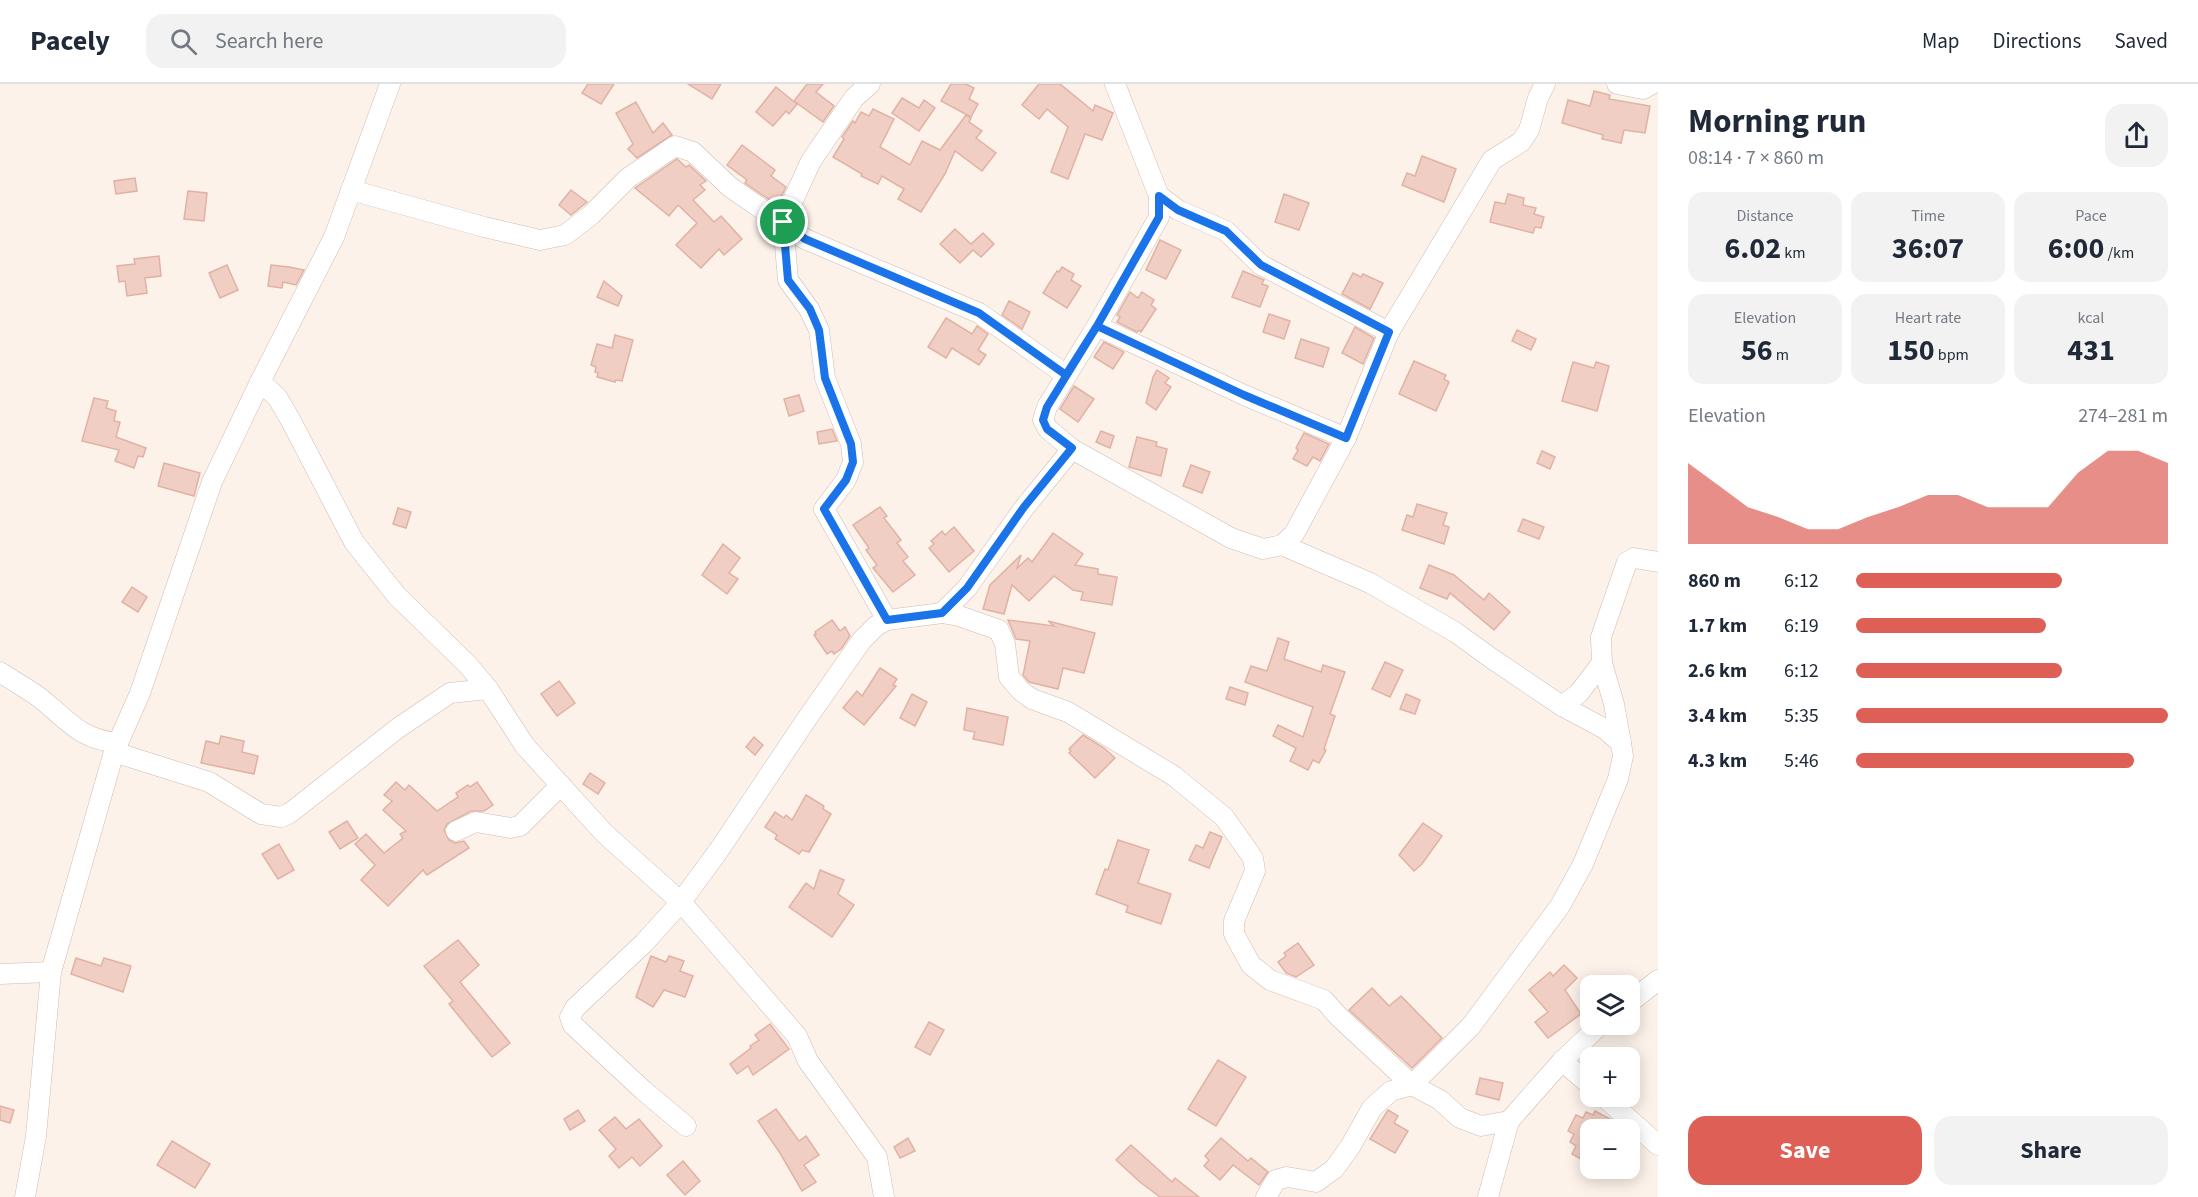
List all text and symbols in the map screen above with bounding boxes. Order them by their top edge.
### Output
search box [146,14,566,68]
text: Pacely [30,21,110,61]
icon: search [167,25,200,58]
text: Search here [215,25,323,57]
text: Map [1922,26,1960,56]
text: Directions [1993,26,2081,56]
text: Saved [2114,26,2168,56]
text: Morning run [1688,98,1866,145]
button: share [2105,104,2168,167]
text: 08:14 · 7 × 860 m [1688,144,1824,172]
pin [757,196,808,247]
icon: arrive [766,205,799,238]
text: Distance [1737,205,1793,227]
text: Time [1911,205,1945,227]
text: Pace [2075,205,2107,227]
text: 6.02 [1725,227,1781,270]
text: 36:07 [1892,227,1964,270]
text: 6:00 [2048,227,2104,270]
text: km [1781,242,1805,264]
text: /km [2104,242,2134,264]
text: Elevation [1734,307,1796,329]
text: Heart rate [1895,307,1961,329]
text: kcal [2078,307,2104,329]
text: 56 [1741,329,1773,372]
text: 150 [1887,329,1935,372]
text: 431 [2067,329,2115,372]
text: m [1773,344,1789,366]
text: bpm [1935,344,1969,366]
text: Elevation [1688,402,1766,430]
text: 274–281 m [2078,402,2168,430]
text: 860 m [1688,567,1741,595]
text: 6:12 [1784,567,1819,595]
text: 1.7 km [1688,612,1747,640]
text: 6:19 [1784,612,1819,640]
text: 2.6 km [1688,657,1747,685]
text: 6:12 [1784,657,1819,685]
text: 3.4 km [1688,702,1747,730]
text: 5:35 [1784,702,1819,730]
text: 4.3 km [1688,747,1747,775]
text: 5:46 [1784,747,1819,775]
map controls [1580,975,1640,1179]
button: layers [1580,975,1640,1035]
button: + [1580,1047,1640,1107]
button: Save [1688,1116,1922,1185]
button: Share [1934,1116,2168,1185]
button: − [1580,1119,1640,1179]

